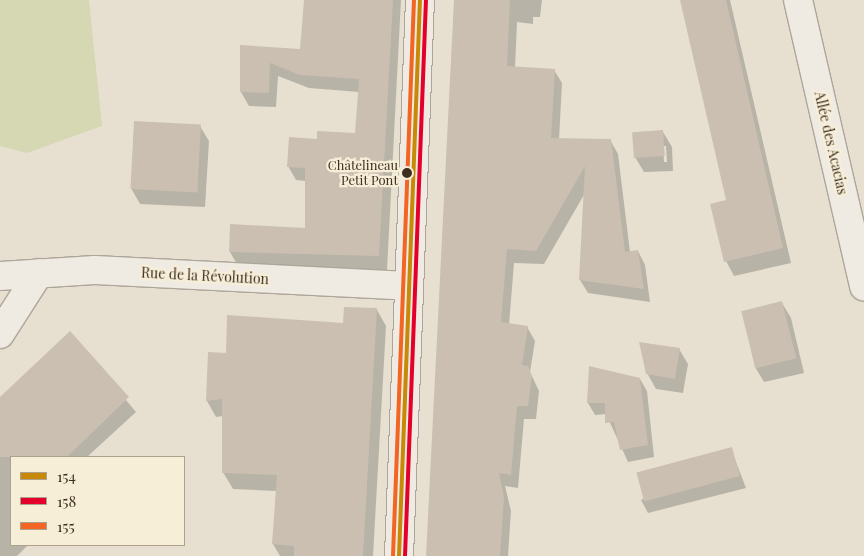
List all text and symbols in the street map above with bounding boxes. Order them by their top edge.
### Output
street label: Allée des Acacias [811,89,851,197]
place label: Châtelineau Petit Pont [328,158,398,189]
marker: Châtelineau Petit Pont [402,168,412,178]
street label: Rue de la Révolution [140,264,270,288]
legend [10,456,185,546]
text: 154 [57,466,76,486]
text: 158 [57,491,76,511]
text: 155 [57,516,75,536]

